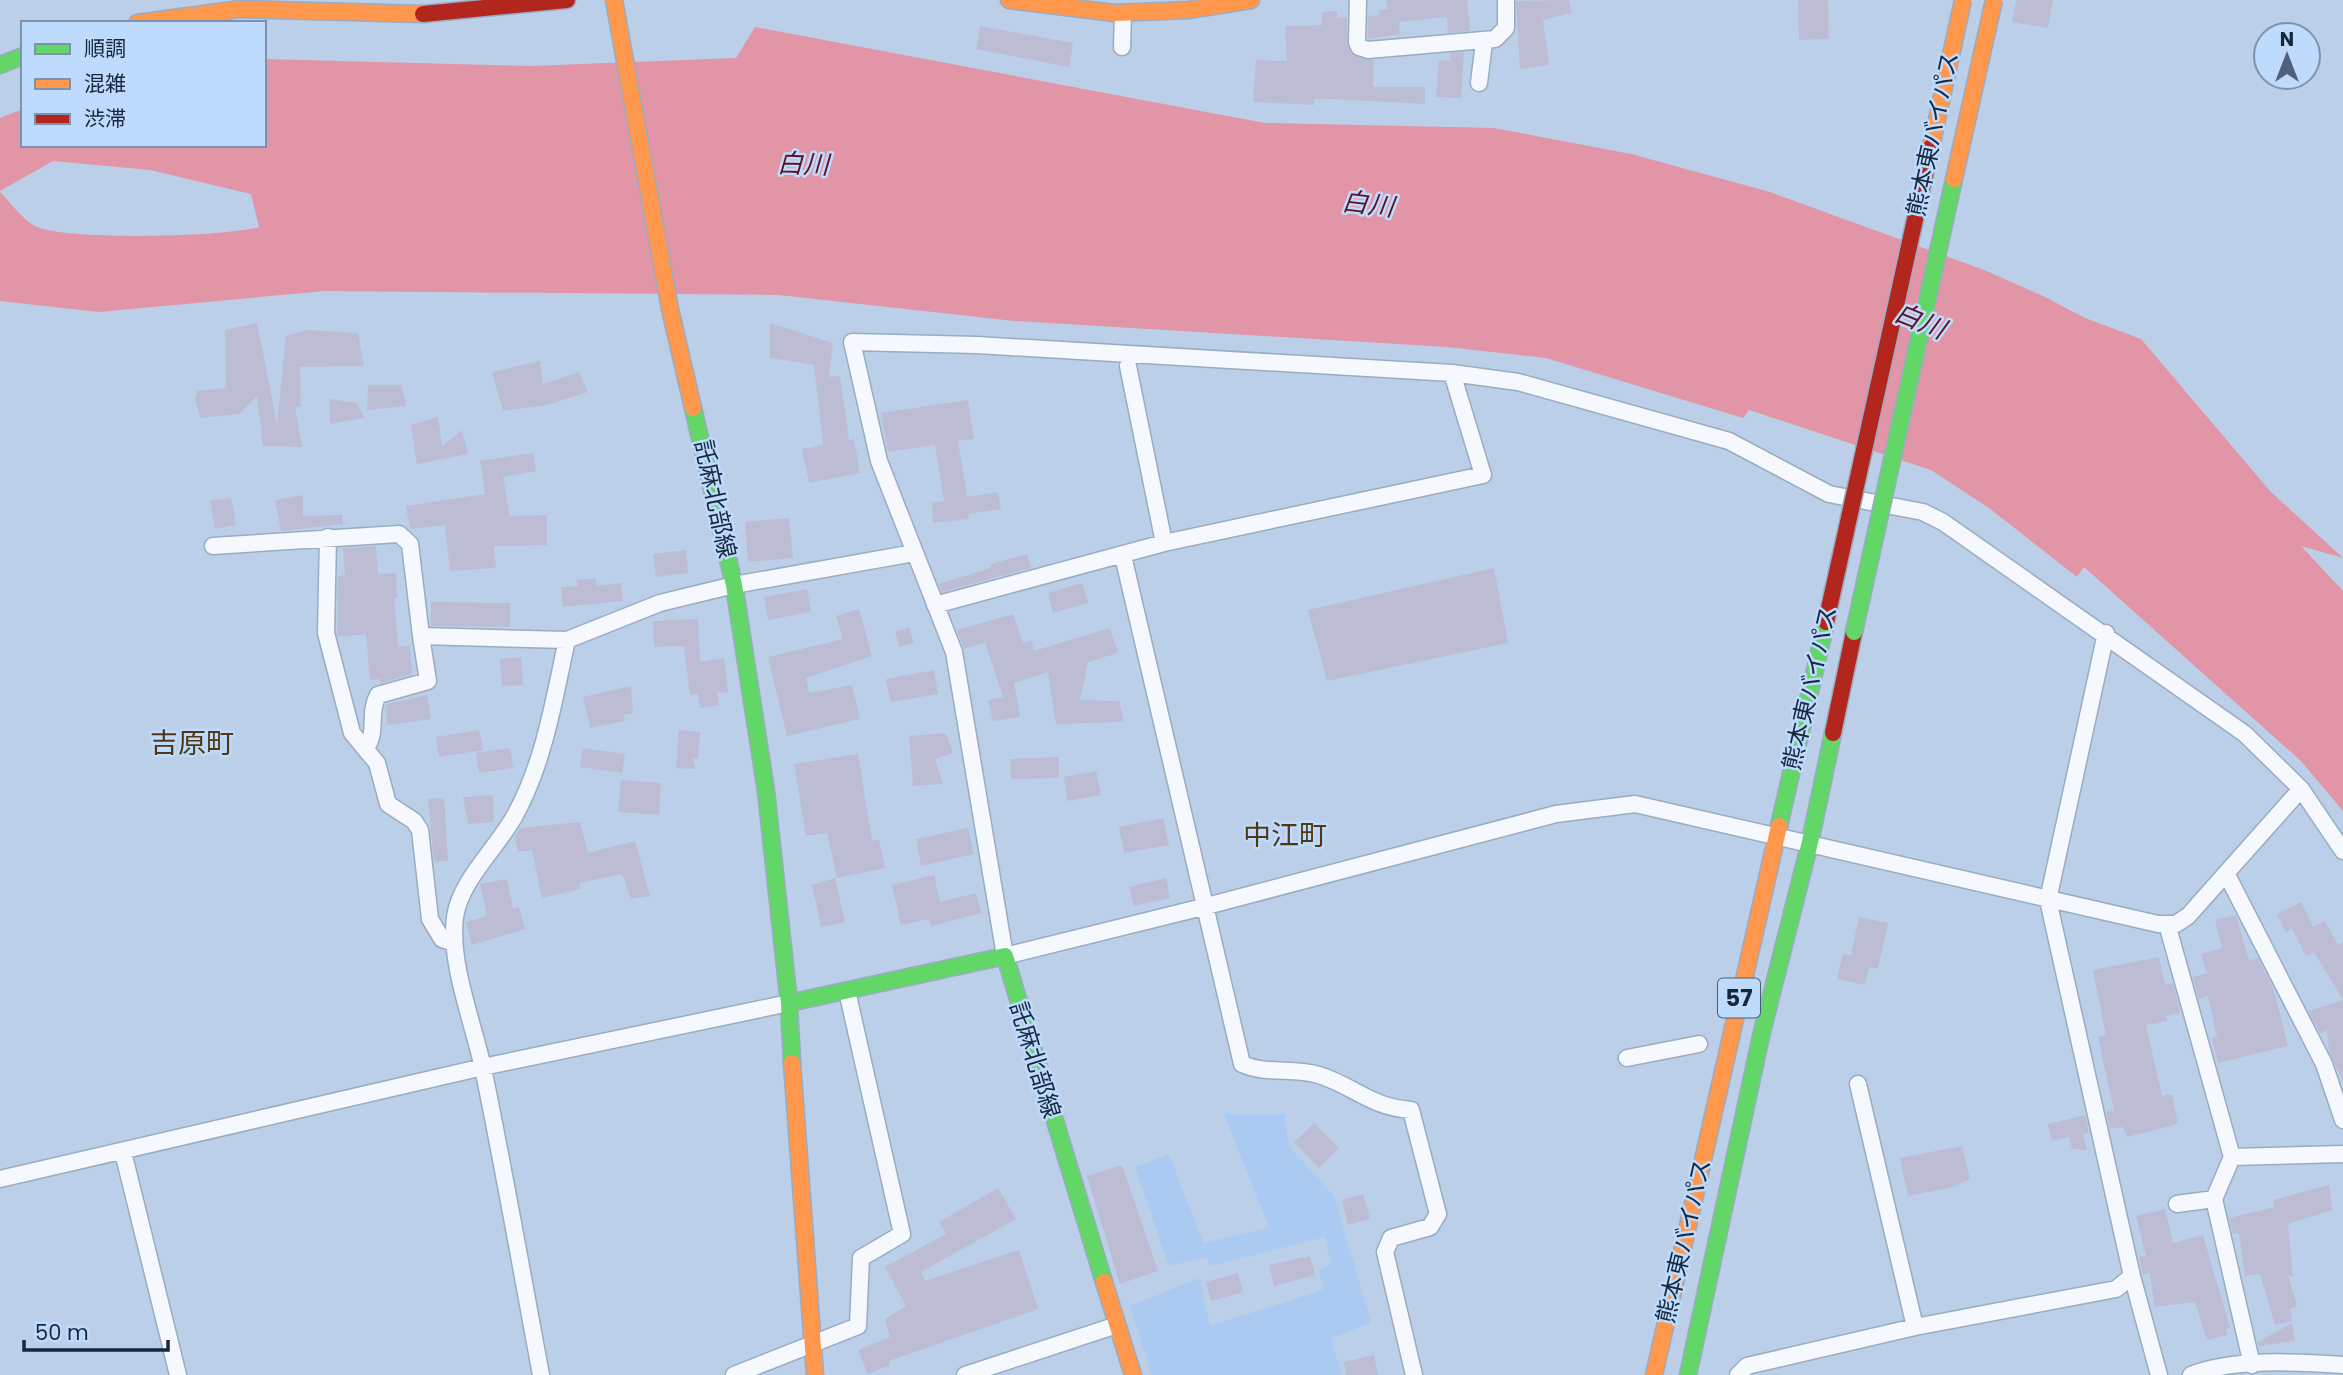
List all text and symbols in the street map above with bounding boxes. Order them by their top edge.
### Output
legend [21,21,266,147]
north arrow [2252,21,2322,91]
text: N [2280,26,2294,53]
text: 順調 [84,34,126,63]
street label: 熊本東バイパス [1899,49,1966,219]
text: 混雑 [84,69,126,98]
text: 渋滞 [84,104,126,133]
water label: 白川 [776,145,833,183]
water label: 白川 [1340,183,1399,225]
water label: 白川 [1889,295,1954,349]
street label: 託麻北部線 [687,437,744,561]
street label: 熊本東バイパス [1775,603,1844,773]
district label: 吉原町 [150,724,234,763]
district label: 中江町 [1243,816,1327,855]
road number: 57 [1718,979,1760,1018]
street label: 託麻北部線 [1002,998,1069,1122]
street label: 熊本東バイパス [1649,1156,1718,1326]
scale bar [24,1308,168,1352]
text: 50 m [35,1318,89,1347]

